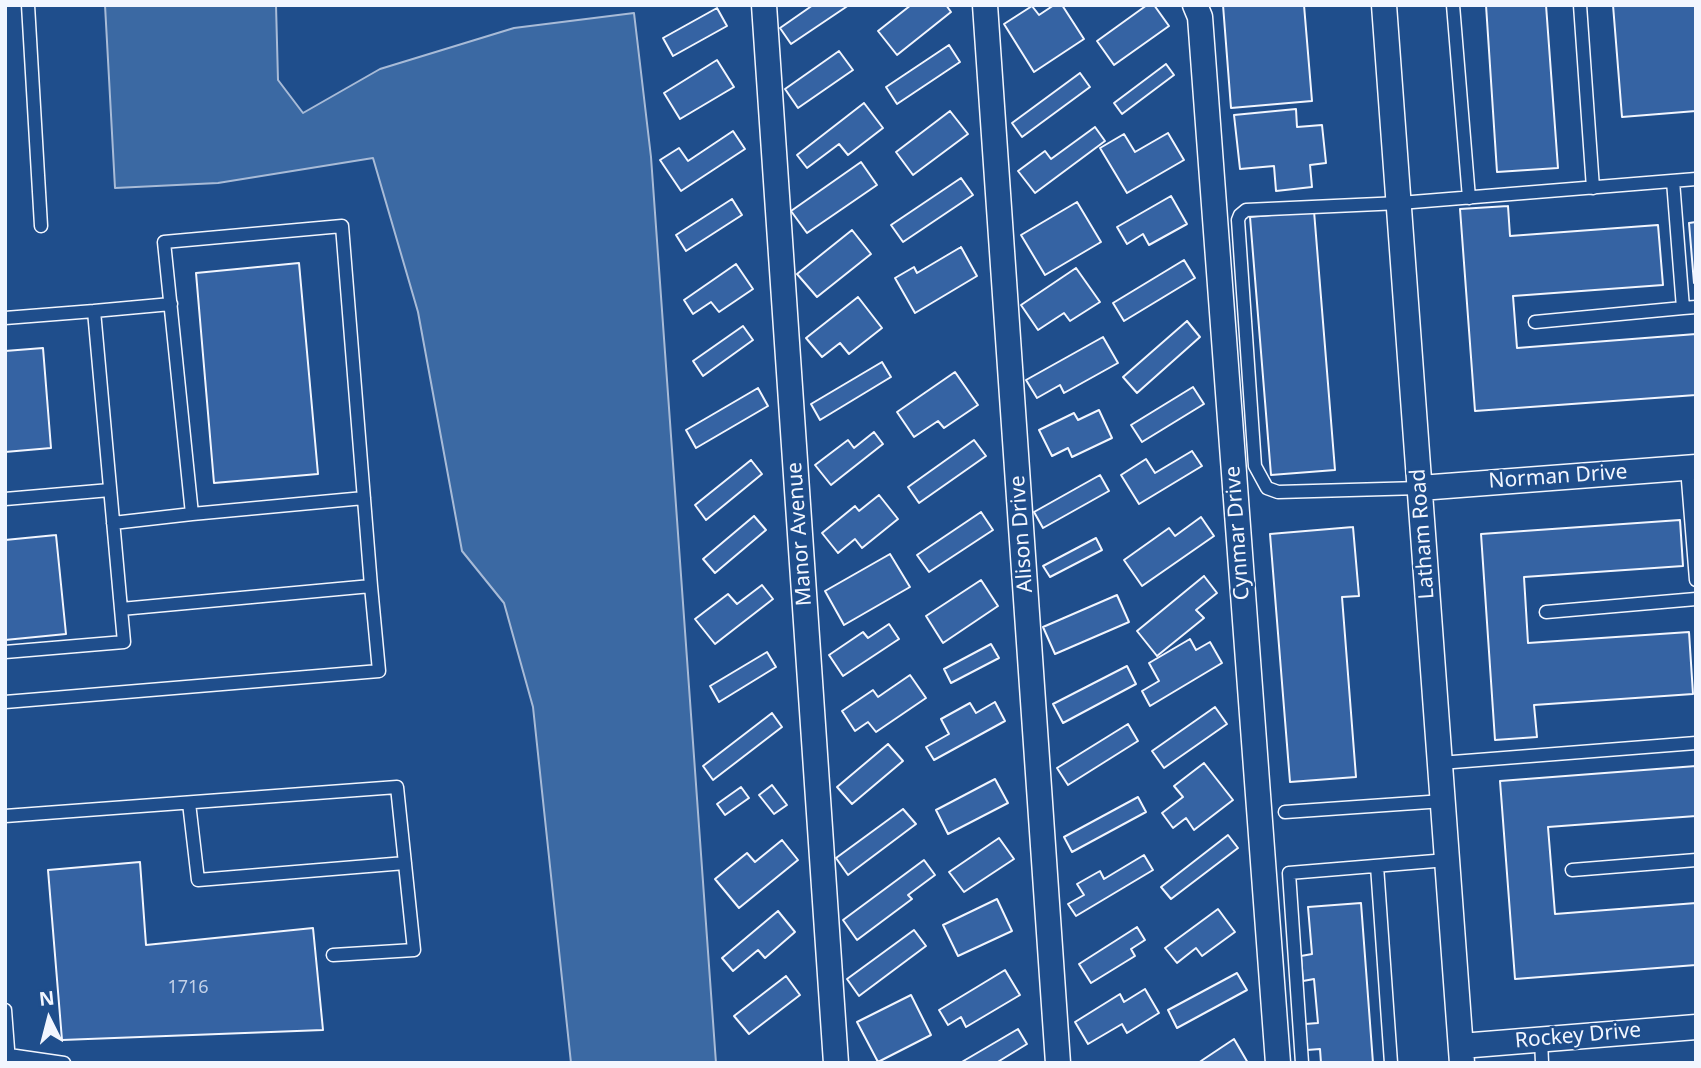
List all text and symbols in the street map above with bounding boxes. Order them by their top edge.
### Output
street label: Norman Drive [1488,460,1628,494]
street label: Manor Avenue [782,461,818,607]
street label: Cynmar Drive [1221,465,1255,601]
street label: Latham Road [1406,468,1440,600]
street label: Alison Drive [1005,475,1039,593]
house number: 1716 [167,977,209,999]
north arrow [14,984,84,1054]
text: N [38,984,56,1012]
street label: Rockey Drive [1514,1018,1642,1054]

